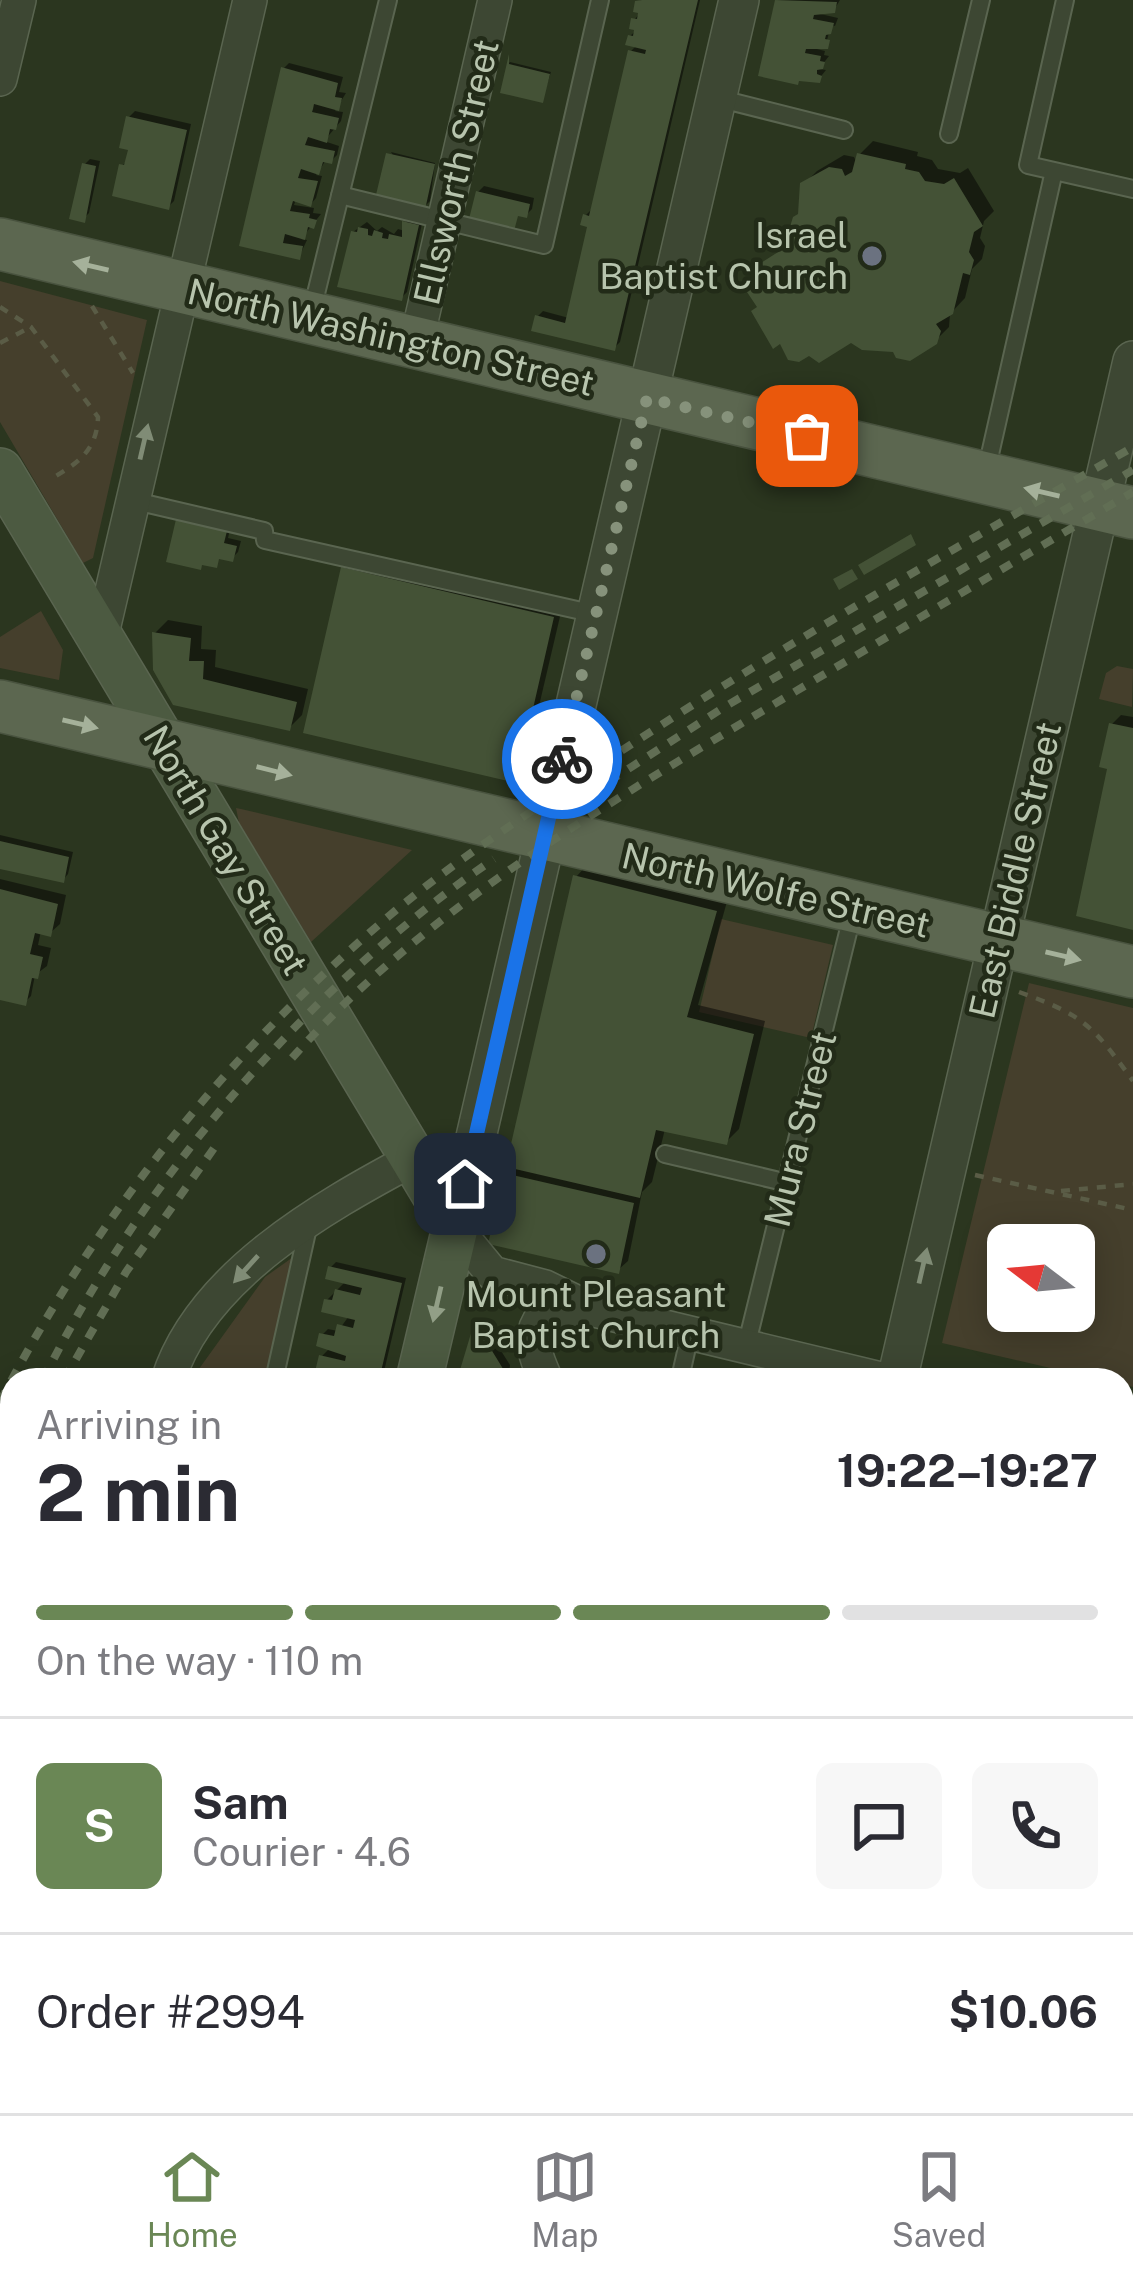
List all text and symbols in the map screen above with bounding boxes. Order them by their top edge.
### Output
street label: Ellsworth Street [405,35,507,309]
place label: Israel Baptist Church [599,214,848,297]
marker: Israel Baptist Church [859,243,885,269]
one-way arrow [71,255,109,274]
street label: North Washington Street [184,270,598,404]
pin [756,385,858,487]
icon: bag [774,403,840,469]
one-way arrow [135,423,154,460]
one-way arrow [1023,482,1060,501]
courier [502,699,622,819]
one-way arrow [62,716,100,735]
street label: North Gay Street [135,718,317,982]
street label: East Biddle Street [960,718,1070,1022]
icon: bike [529,726,595,792]
one-way arrow [256,762,293,781]
street label: North Wolfe Street [618,834,934,946]
one-way arrow [1044,947,1082,966]
street label: Mura Street [755,1027,845,1231]
pin [414,1133,516,1235]
icon: home [432,1151,498,1217]
north arrow [987,1224,1095,1332]
map controls [987,1224,1095,1332]
marker: Mount Pleasant Baptist Church [583,1241,609,1267]
one-way arrow [915,1247,934,1284]
one-way arrow [233,1254,260,1283]
place label: Mount Pleasant Baptist Church [466,1273,726,1356]
one-way arrow [426,1286,445,1323]
text: Arriving in [36,1402,222,1448]
text: 19:22–19:27 [837,1444,1098,1497]
text: 2 min [36,1447,240,1539]
text: On the way · 110 m [36,1638,363,1684]
button: chat [816,1763,942,1889]
button: phone [972,1763,1098,1889]
text: Sam [192,1776,289,1829]
text: S [83,1799,115,1852]
text: Courier · 4.6 [192,1829,411,1875]
text: Order #2994 [36,1985,305,2038]
text: $10.06 [948,1985,1098,2038]
tab: Home [147,2144,238,2254]
tab: Map [531,2144,598,2254]
tab: Saved [892,2144,986,2254]

